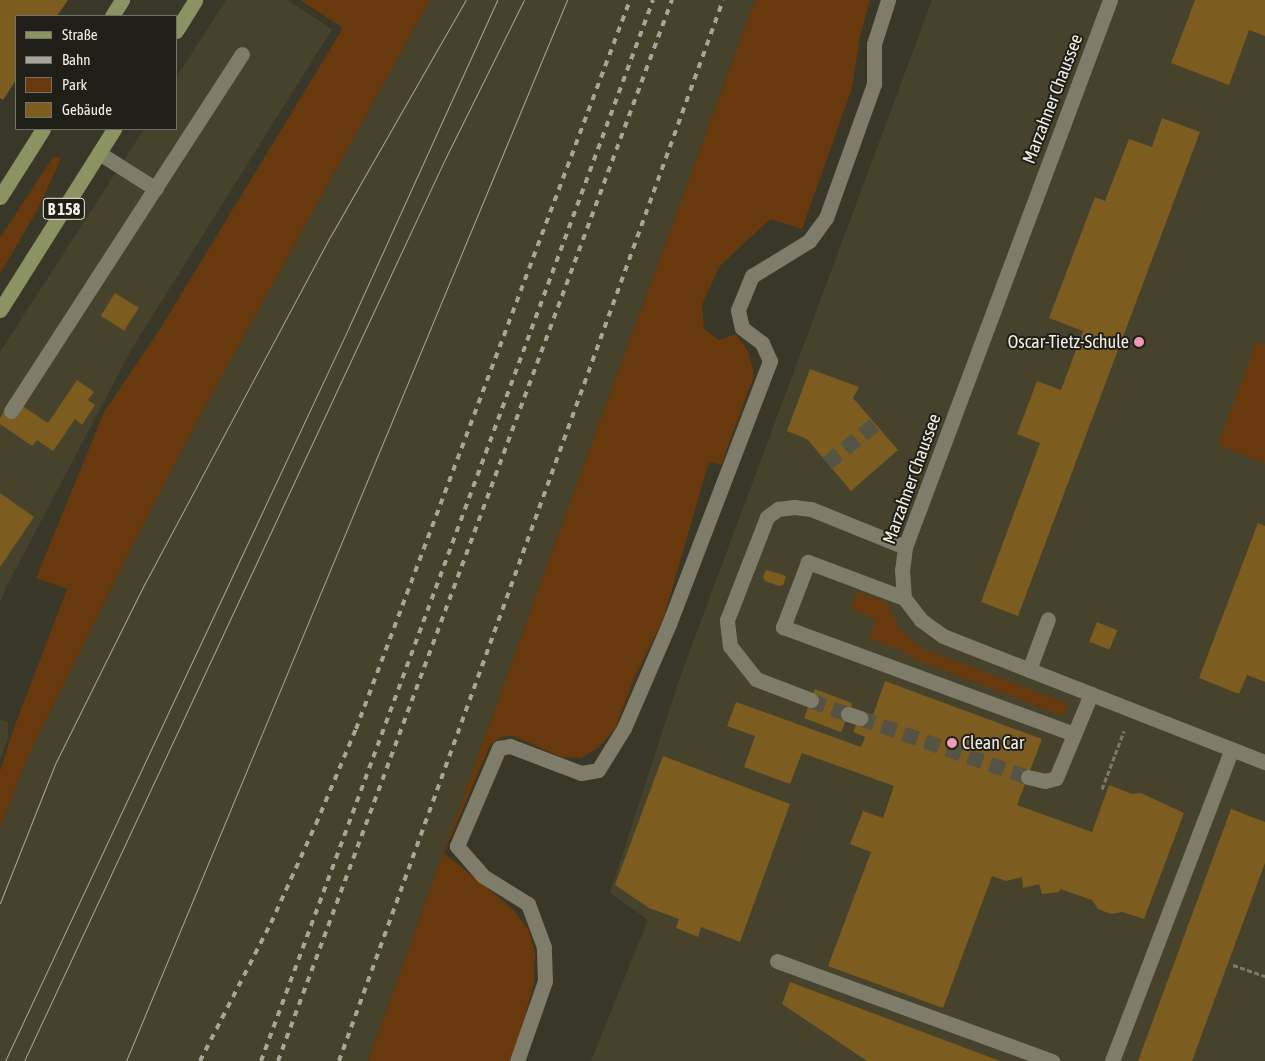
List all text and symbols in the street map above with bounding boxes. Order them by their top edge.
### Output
legend [15,15,178,130]
text: Straße [62,26,98,43]
street label: Marzahner Chaussee [1018,31,1088,167]
text: Bahn [62,51,91,68]
text: Park [62,76,87,93]
text: Gebäude [62,101,112,118]
road number: B 158 [43,195,85,222]
place label: Oscar-Tietz-Schule [1008,331,1129,353]
marker: Oscar-Tietz-Schule [1133,336,1145,348]
street label: Marzahner Chaussee [878,411,946,547]
place label: Clean Car [962,732,1024,754]
marker: Clean Car [946,737,958,749]

